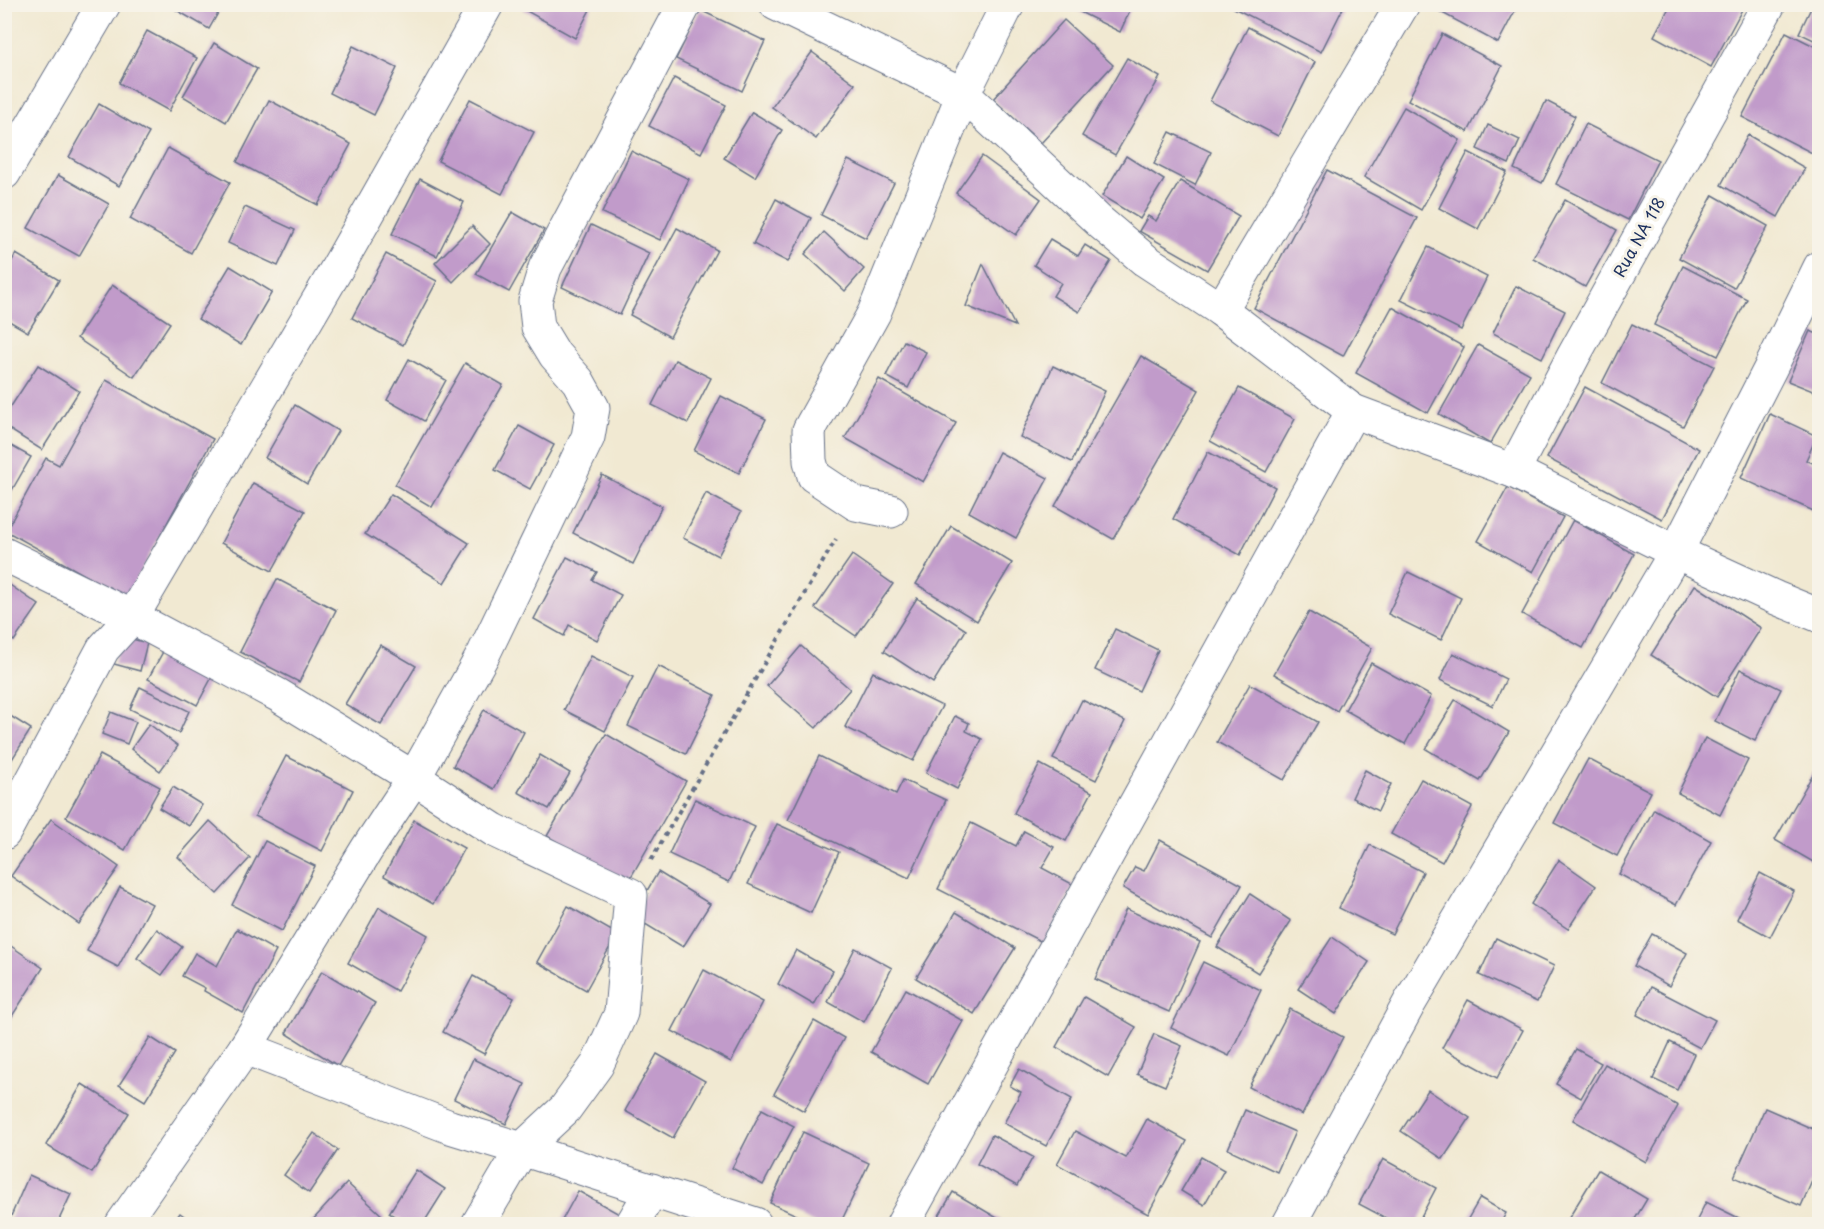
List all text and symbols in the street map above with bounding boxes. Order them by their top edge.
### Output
street label: Rua NA 118 [1606,192,1670,281]

